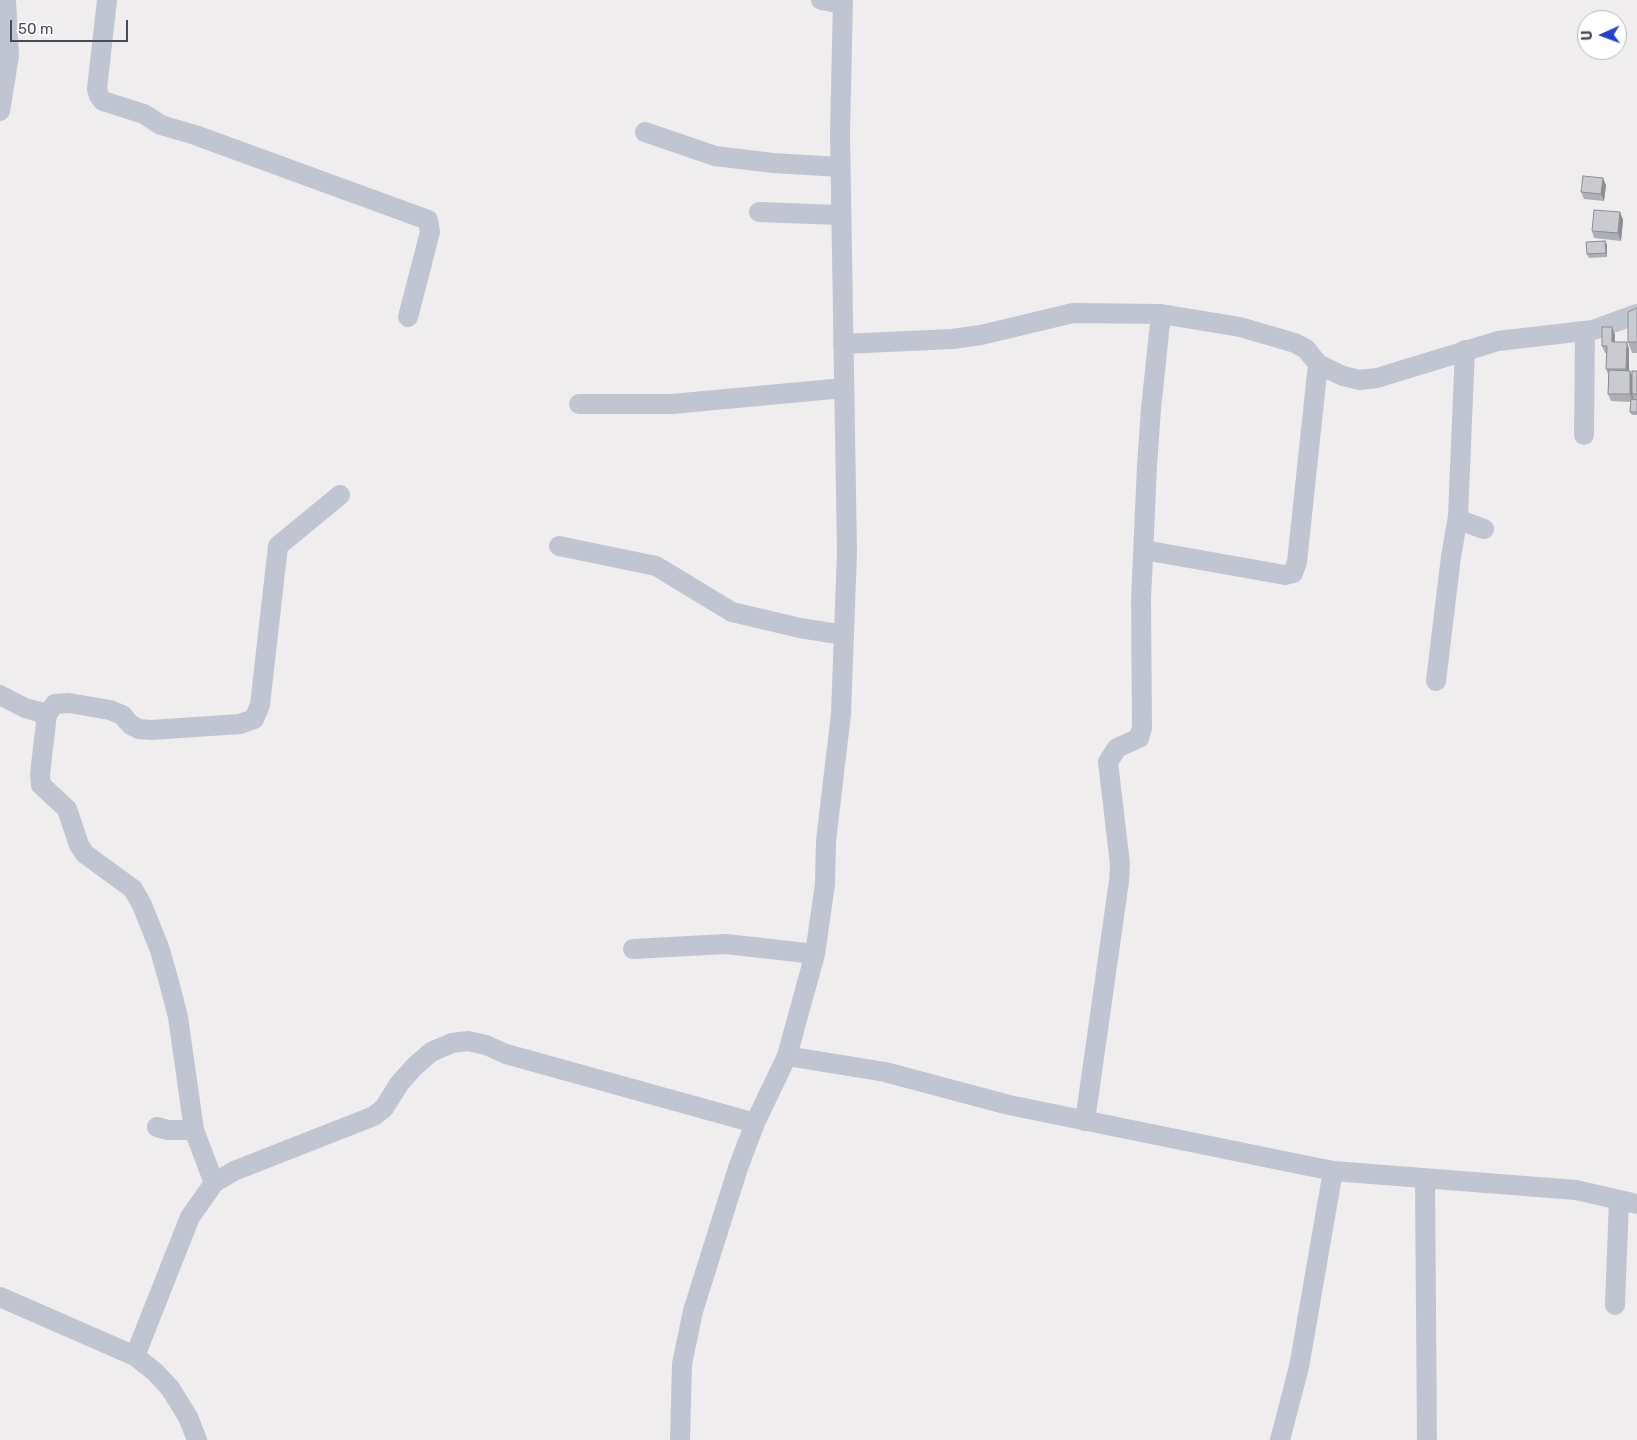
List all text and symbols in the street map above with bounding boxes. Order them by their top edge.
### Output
scale bar [12,10,130,42]
north arrow [1577,10,1627,60]
text: 50 m [18,20,53,38]
text: U [1579,30,1596,41]

